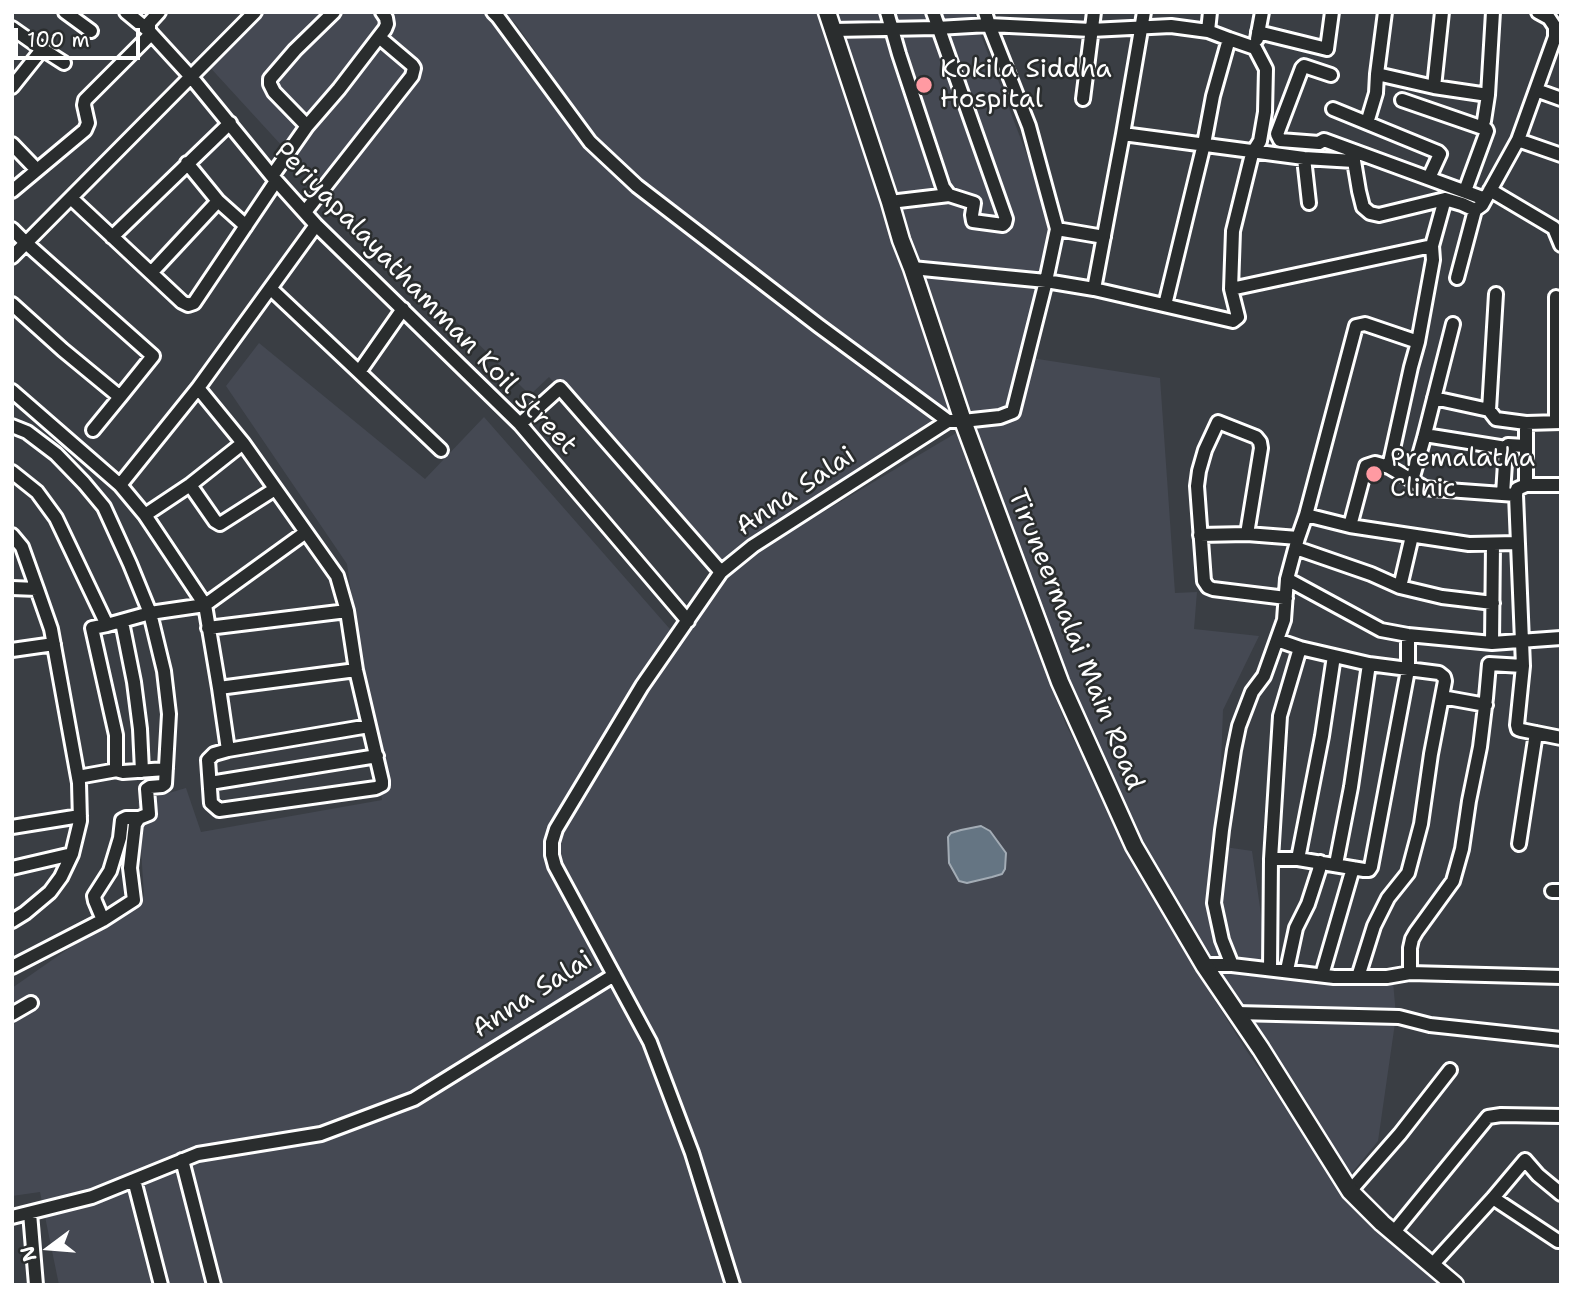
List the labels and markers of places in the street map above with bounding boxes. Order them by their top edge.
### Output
place label: Kokila Siddha Hospital [940,54,1112,116]
marker: Kokila Siddha Hospital [914,75,934,95]
place label: Premalatha Clinic [1390,443,1535,504]
marker: Premalatha Clinic [1364,464,1384,484]

